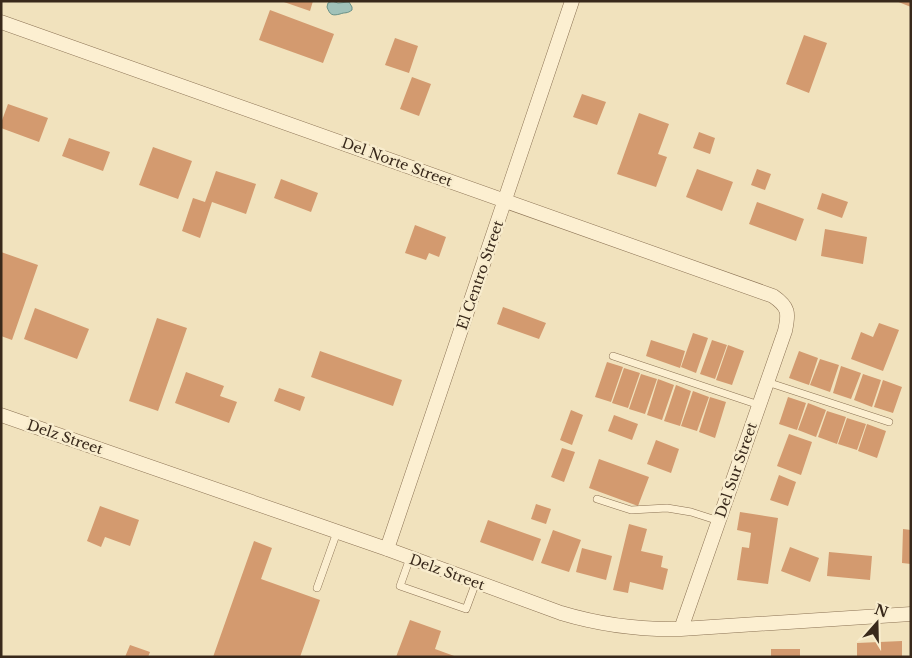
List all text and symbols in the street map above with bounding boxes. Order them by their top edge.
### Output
street label: Del Norte Street [339,134,455,191]
street label: El Centro Street [453,217,507,332]
street label: Delz Street [25,416,106,459]
street label: Del Sur Street [711,419,761,520]
street label: Delz Street [407,550,488,594]
north arrow [852,598,902,648]
text: N [872,600,891,621]

